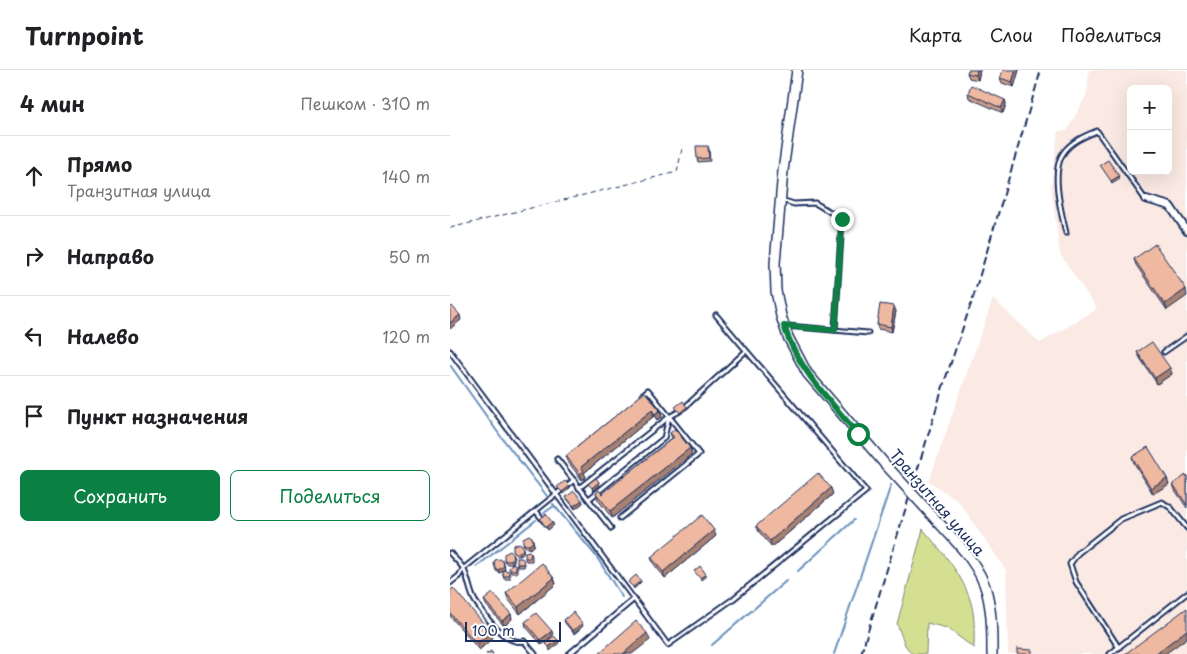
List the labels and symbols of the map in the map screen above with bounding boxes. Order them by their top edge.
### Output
route end [831,208,854,231]
route start [847,423,870,446]
street label: Транзитная улица [885,444,991,561]
scale bar [465,619,561,642]

